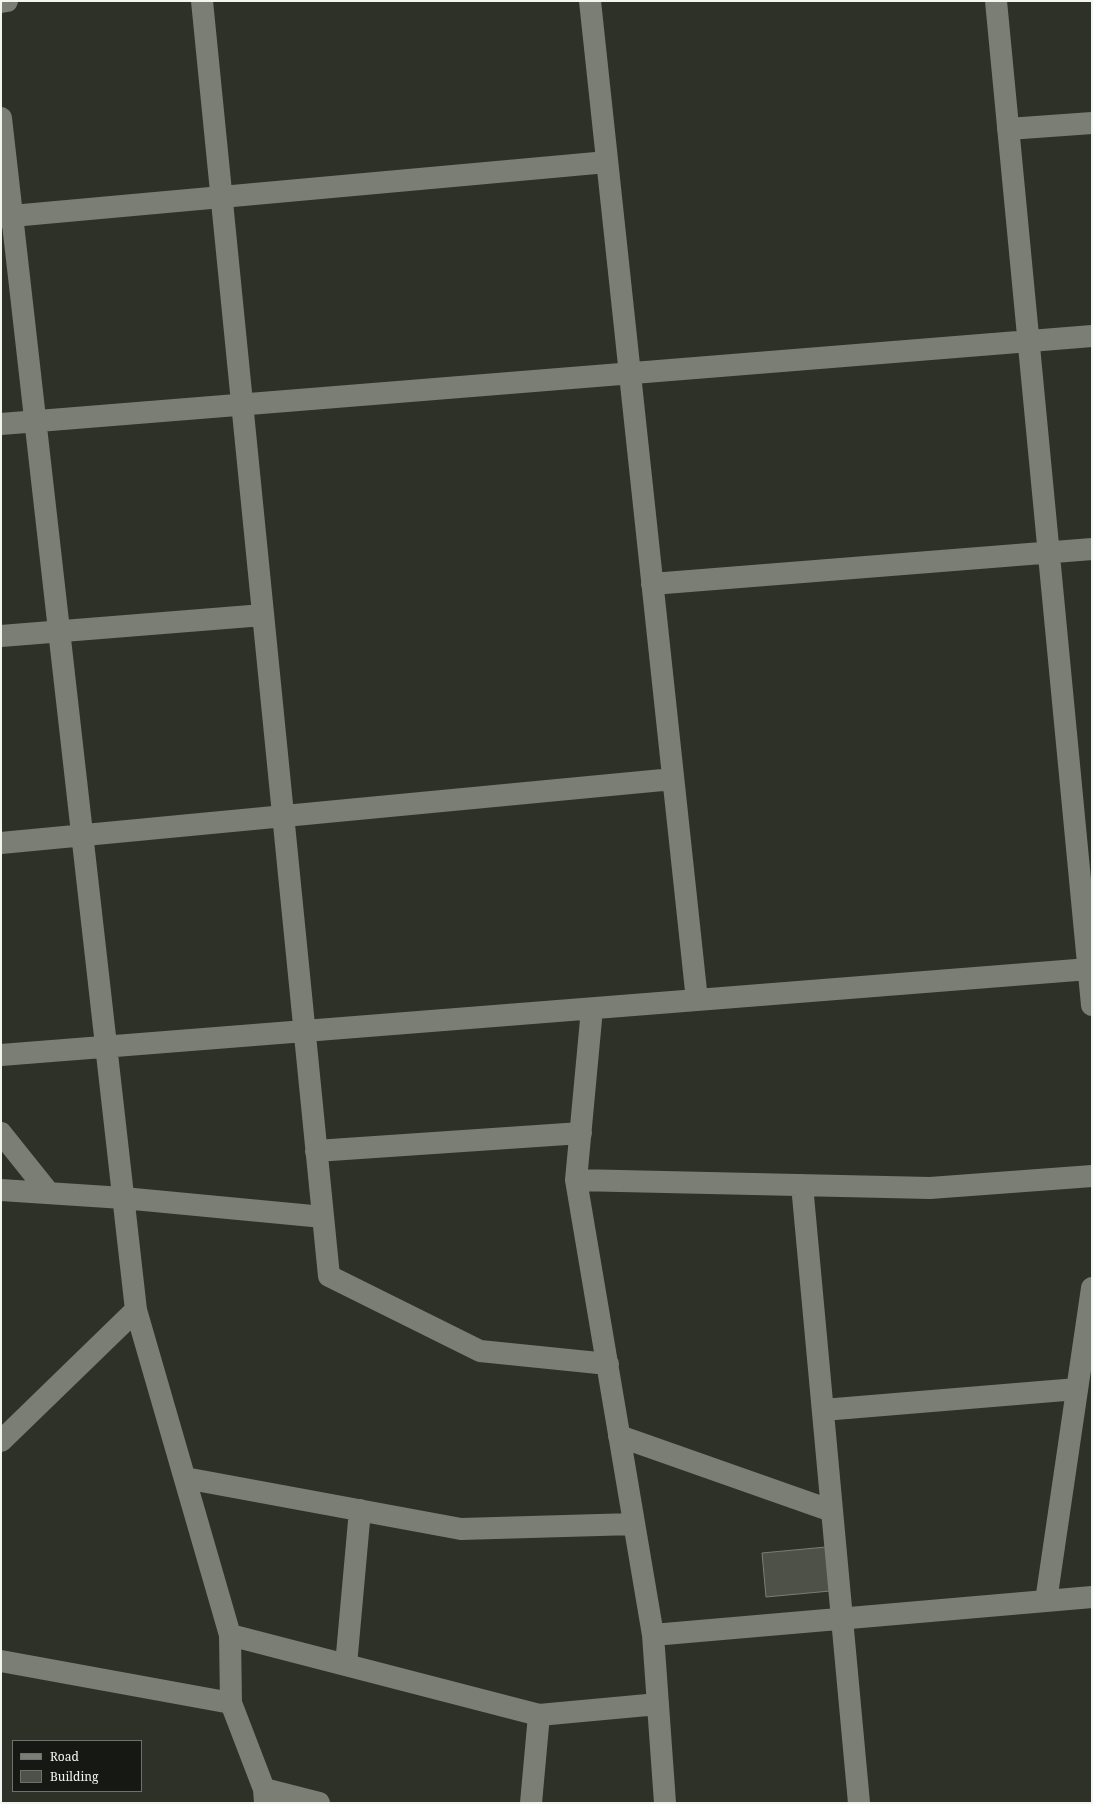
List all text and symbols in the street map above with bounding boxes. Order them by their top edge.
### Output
legend [12,1740,142,1792]
text: Road [50,1748,79,1765]
text: Building [50,1768,98,1785]

